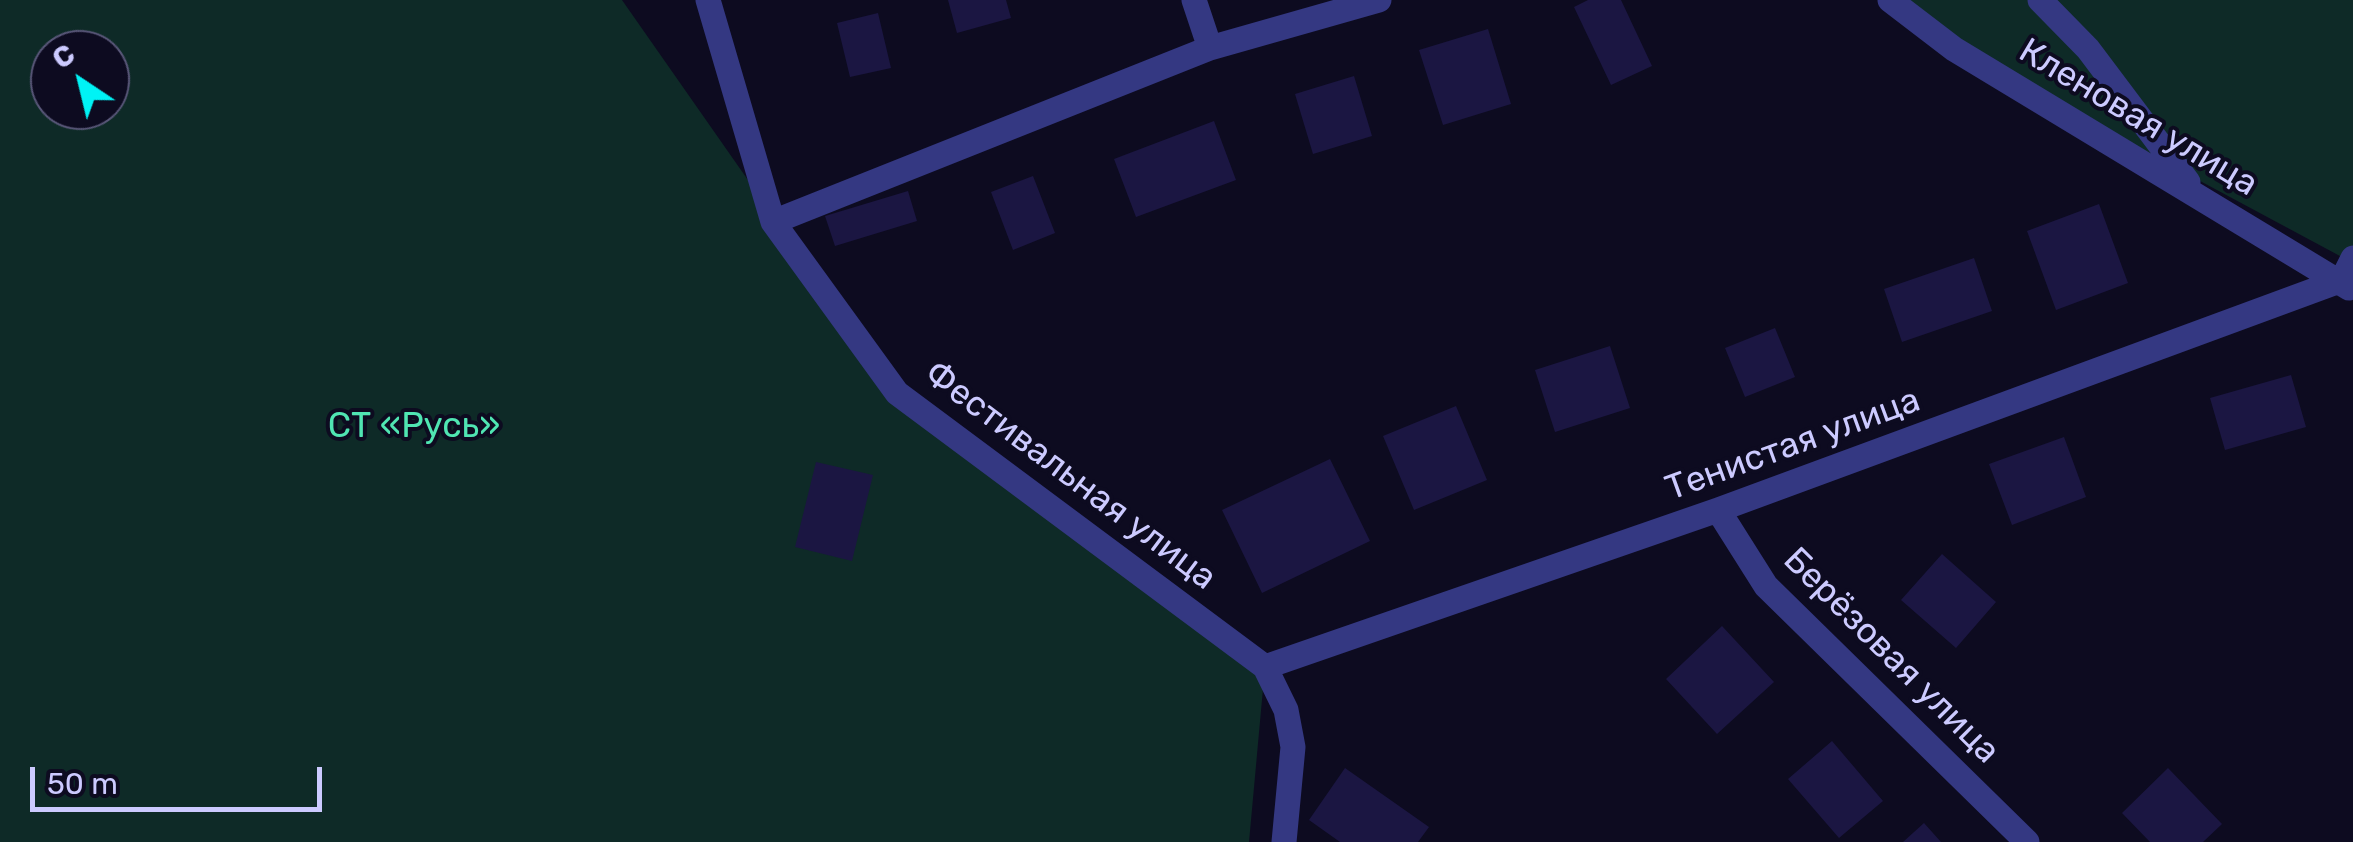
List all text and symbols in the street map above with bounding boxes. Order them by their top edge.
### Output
north arrow [30,30,130,130]
street label: Кленовая улица [2011,30,2265,206]
text: С [46,38,81,76]
street label: Фестивальная улица [916,353,1224,599]
street label: Тенистая улица [1660,380,1926,510]
park label: СТ «Русь» [328,406,500,448]
street label: Берёзовая улица [1774,539,2008,773]
scale bar [35,747,328,809]
text: 50 m [47,766,118,802]

